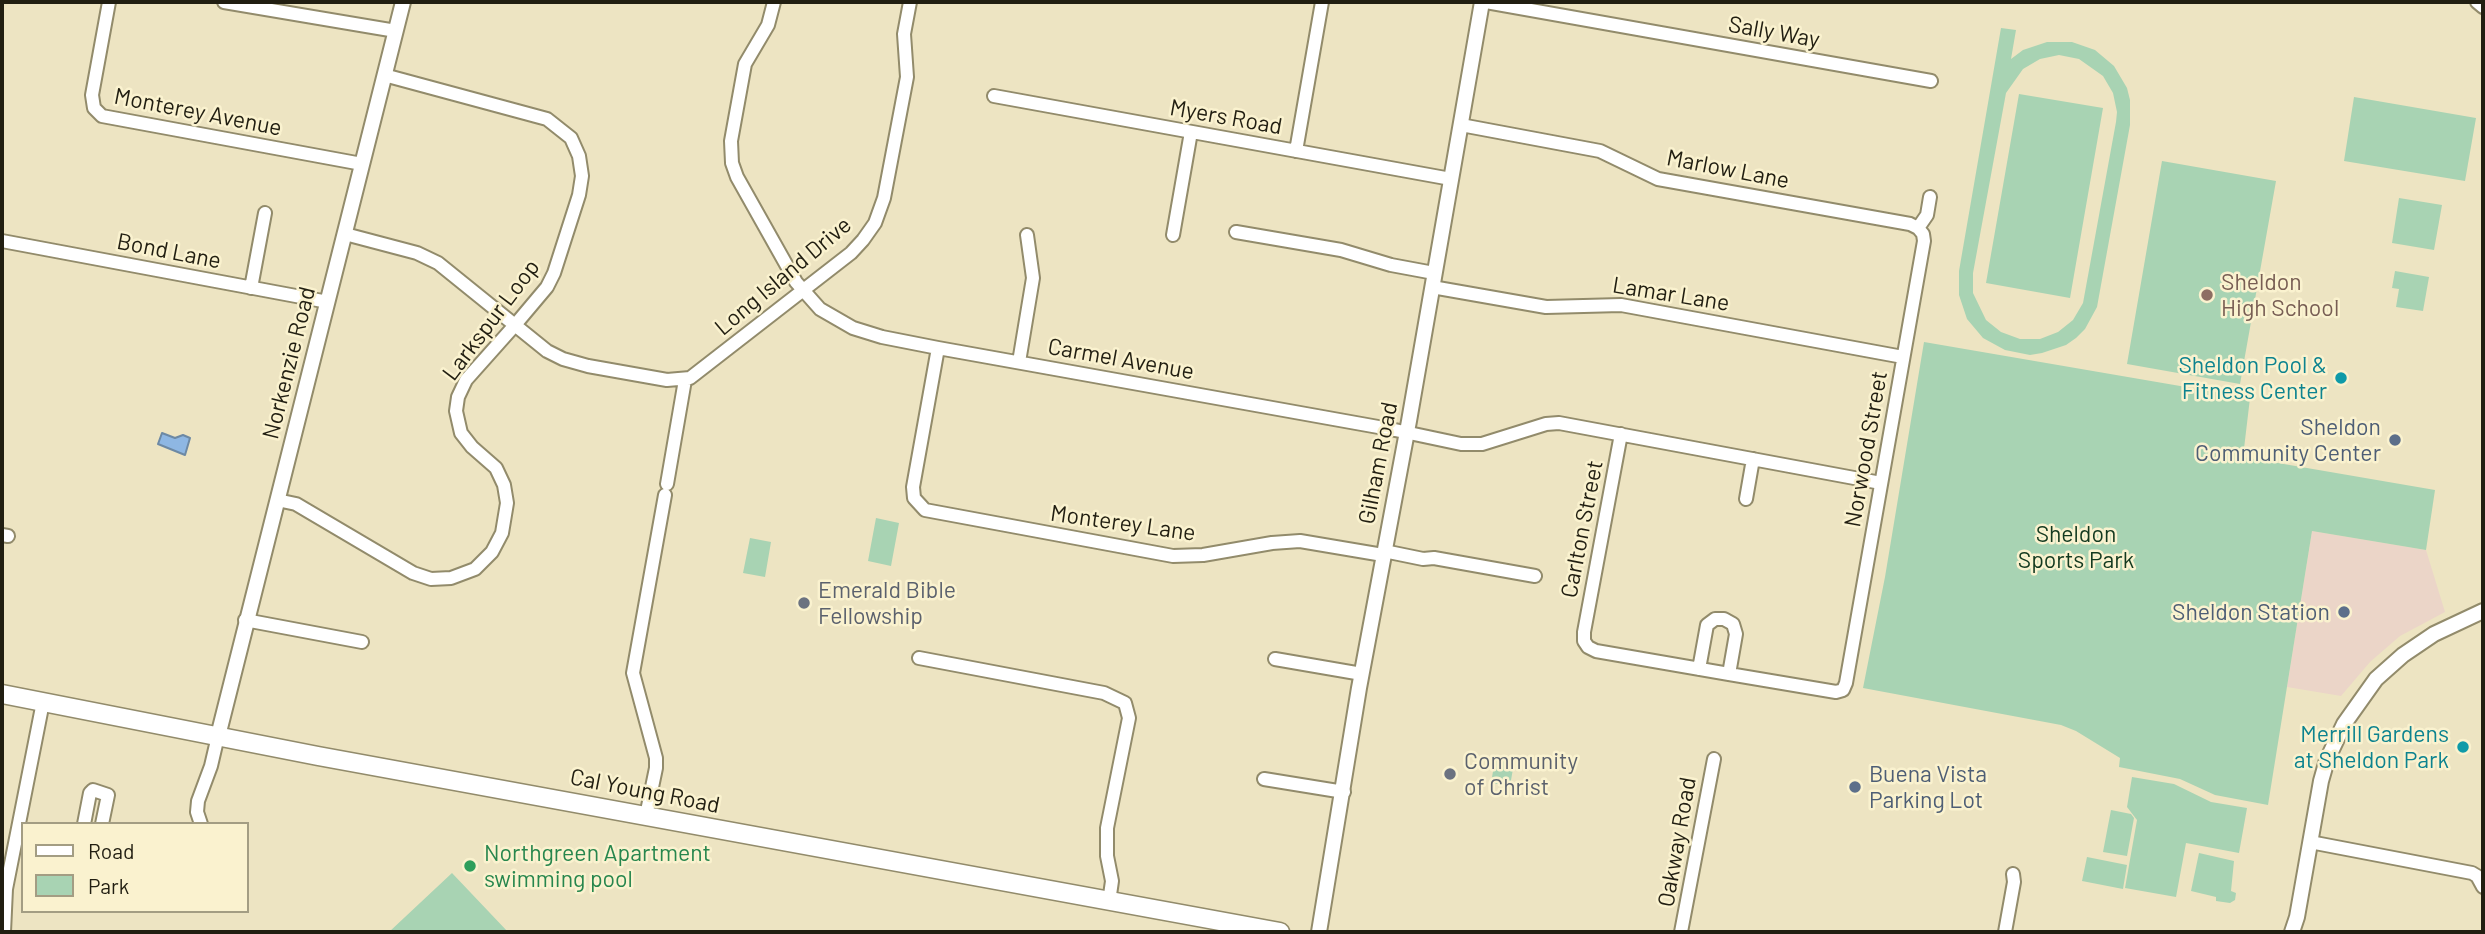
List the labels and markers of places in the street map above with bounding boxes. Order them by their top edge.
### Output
place label: Sheldon High School [2221,268,2339,322]
marker: Sheldon High School [2199,287,2215,303]
place label: Sheldon Pool & Fitness Center [2178,351,2327,405]
marker: Sheldon Pool & Fitness Center [2333,370,2349,386]
place label: Sheldon Community Center [2195,413,2381,467]
marker: Sheldon Community Center [2387,432,2403,448]
place label: Emerald Bible Fellowship [818,576,956,630]
marker: Emerald Bible Fellowship [796,595,812,611]
place label: Sheldon Station [2172,598,2330,626]
marker: Sheldon Station [2336,604,2352,620]
place label: Merrill Gardens at Sheldon Park [2294,720,2449,774]
marker: Merrill Gardens at Sheldon Park [2455,739,2471,755]
place label: Community of Christ [1464,747,1578,801]
place label: Buena Vista Parking Lot [1869,760,1987,814]
marker: Community of Christ [1442,766,1458,782]
marker: Buena Vista Parking Lot [1847,779,1863,795]
place label: Northgreen Apartment swimming pool [484,839,711,893]
marker: Northgreen Apartment swimming pool [462,858,478,874]

